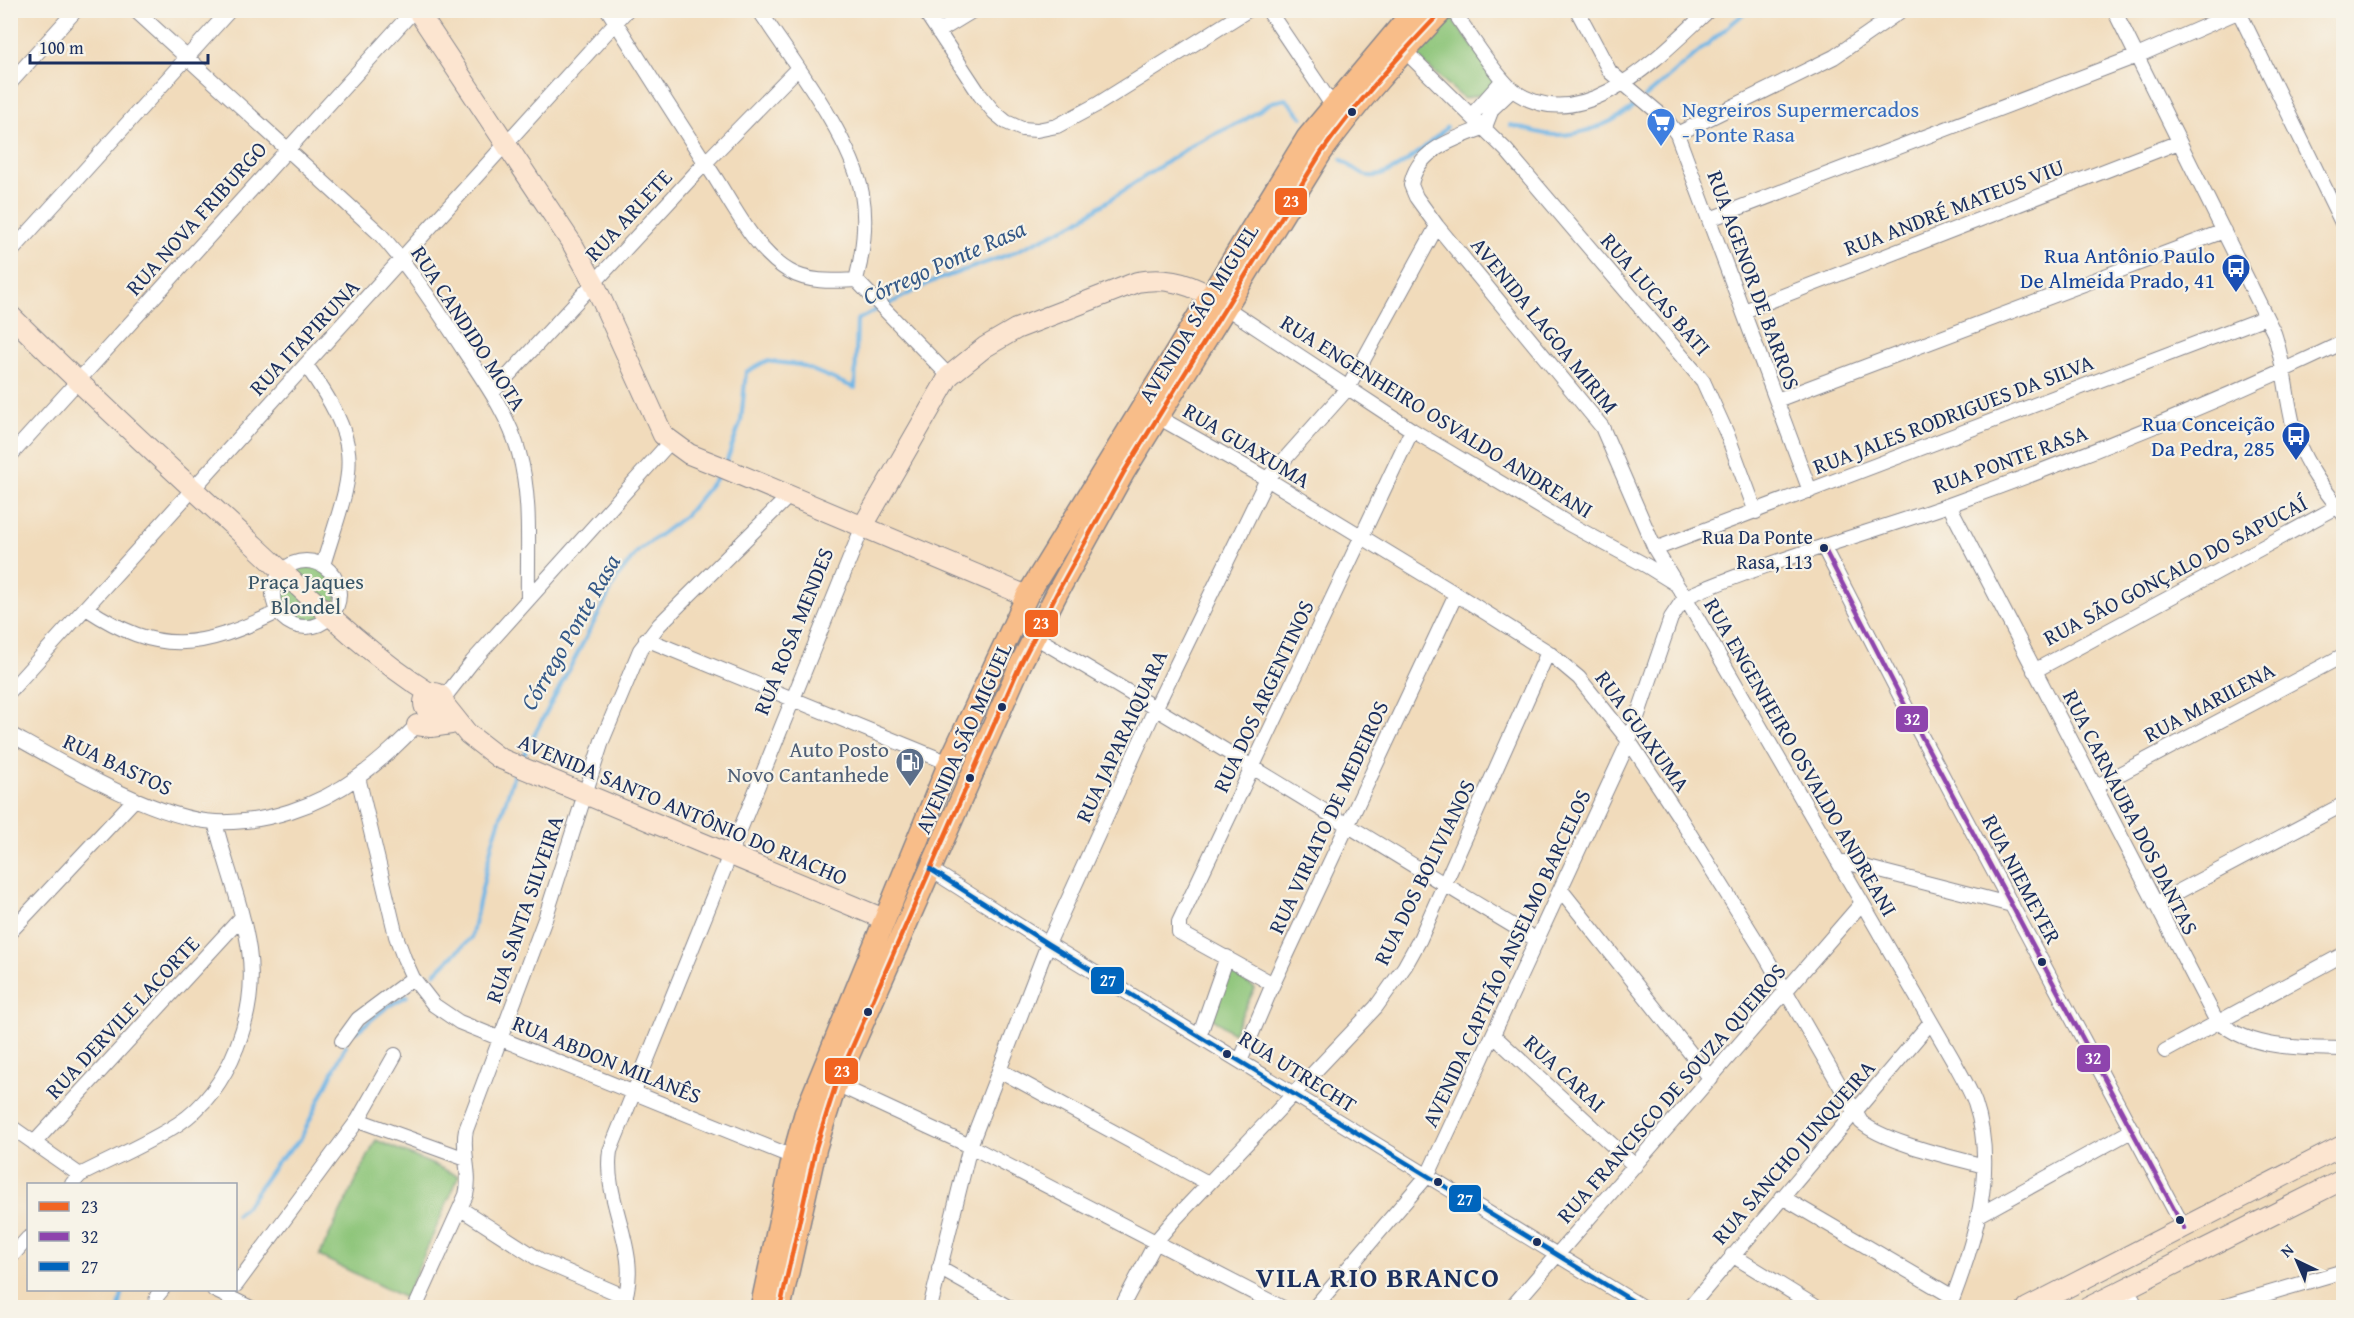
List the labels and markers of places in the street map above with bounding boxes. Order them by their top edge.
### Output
place label: Negreiros Supermercados - Ponte Rasa [1682,93,1919,150]
unlabelled marker [1346,106,1358,118]
supermarket icon: Negreiros Supermercados - Ponte Rasa [1645,106,1677,148]
place label: Rua Antônio Paulo De Almeida Prado, 41 [2020,239,2215,296]
bus stop icon: Rua Antônio Paulo De Almeida Prado, 41 [2220,252,2252,294]
place label: Rua Conceição Da Pedra, 285 [2142,407,2275,464]
bus stop icon: Rua Conceição Da Pedra, 285 [2280,420,2312,462]
place label: Rua Da Ponte Rasa, 113 [1702,522,1813,576]
marker: Rua Da Ponte Rasa, 113 [1818,542,1830,554]
unlabelled marker [996,701,1008,713]
place label: Auto Posto Novo Cantanhede [727,733,889,790]
fuel station icon: Auto Posto Novo Cantanhede [894,746,926,788]
unlabelled marker [964,772,976,784]
unlabelled marker [2036,956,2048,968]
unlabelled marker [862,1006,874,1018]
unlabelled marker [1221,1048,1233,1060]
unlabelled marker [1432,1176,1444,1188]
unlabelled marker [2174,1214,2186,1226]
unlabelled marker [1531,1236,1543,1248]

